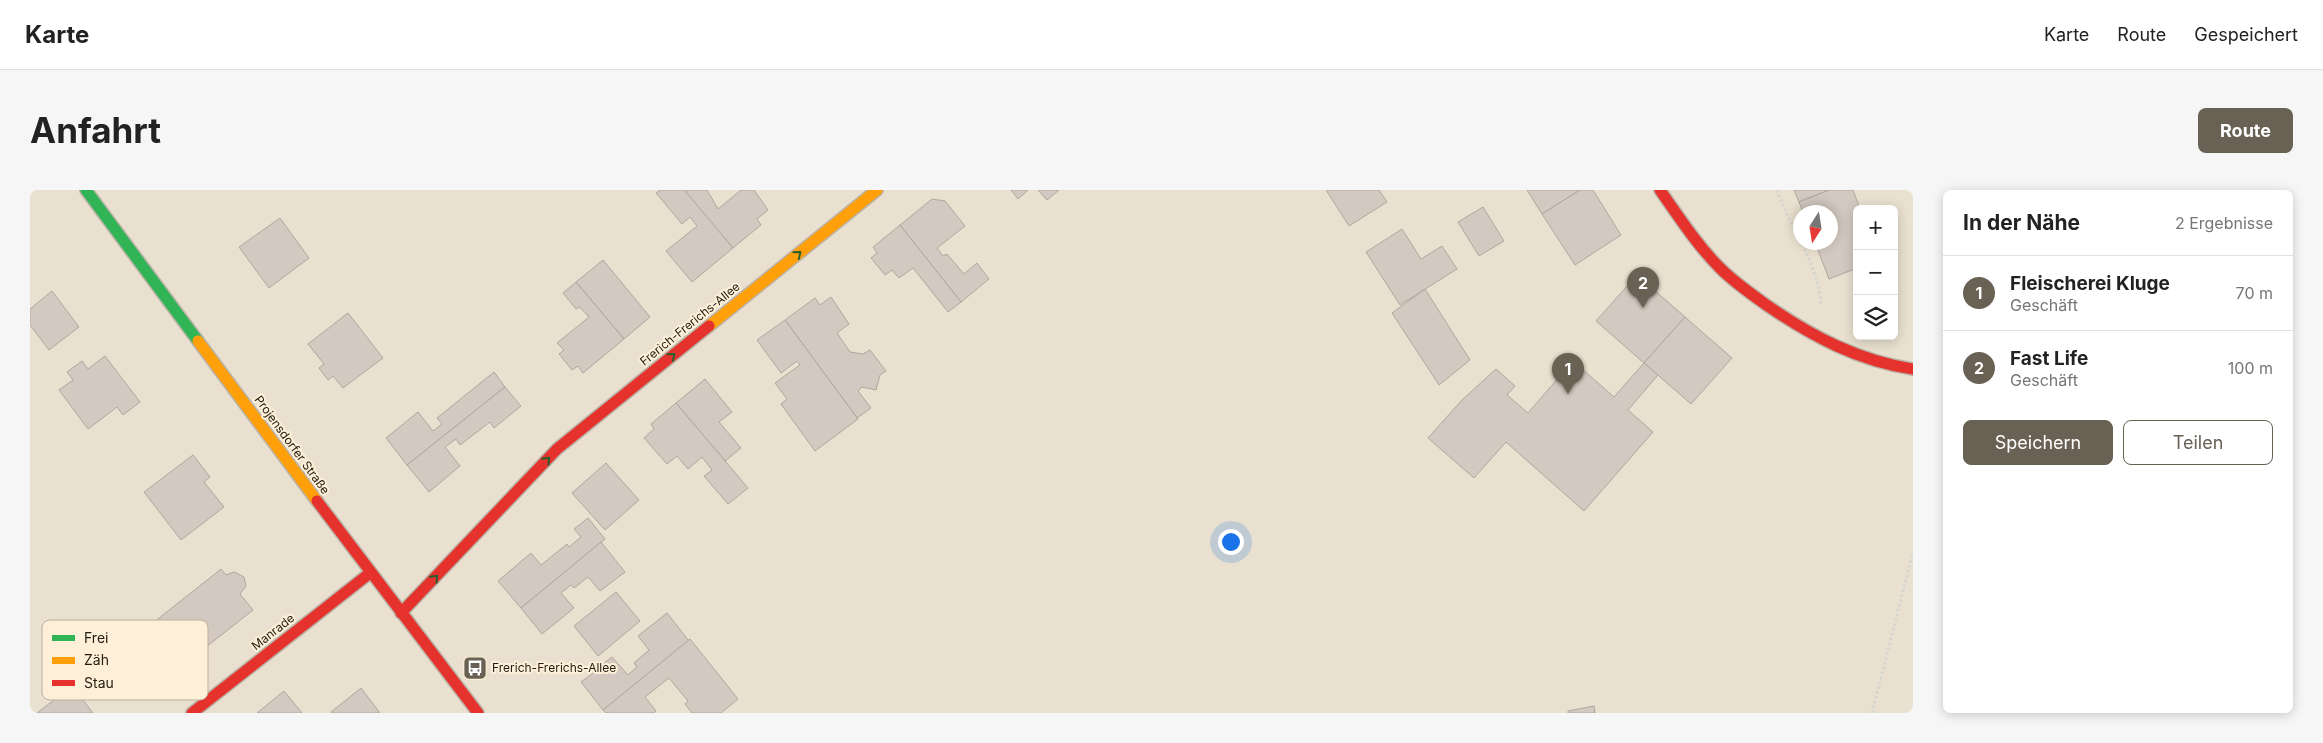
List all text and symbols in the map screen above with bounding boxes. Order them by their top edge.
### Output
text: Karte [25,20,89,49]
text: Karte [2044,24,2089,45]
text: Route [2117,24,2166,45]
text: Gespeichert [2194,24,2298,45]
button: Route [2198,108,2293,153]
text: Anfahrt [30,109,161,151]
north arrow [1793,205,1838,250]
map controls [1853,205,1898,340]
button: + [1853,205,1898,250]
text: In der Nähe [1963,210,2080,235]
text: 2 Ergebnisse [2175,213,2273,233]
button: − [1853,250,1898,295]
one-way arrow [792,251,801,259]
pin: 2 [1627,267,1659,308]
text: Fleischerei Kluge [2010,272,2170,295]
street label: Frerich-Frerichs-Allee [637,279,743,369]
text: 1 [1976,283,1982,303]
text: 70 m [2236,283,2273,303]
button: layers [1853,295,1898,340]
text: Geschäft [2010,295,2078,315]
text: Fast Life [2010,347,2088,370]
one-way arrow [666,353,675,362]
pin: 1 [1552,353,1584,394]
text: 2 [1974,358,1984,378]
text: 100 m [2228,358,2273,378]
text: Geschäft [2010,370,2078,390]
street label: Projensdorfer Straße [252,393,333,497]
button: Speichern [1963,420,2113,465]
button: Teilen [2123,420,2273,465]
one-way arrow [541,457,550,466]
your location [1218,529,1244,555]
one-way arrow [429,575,438,584]
street label: Manrade [248,610,297,653]
legend [42,620,208,700]
text: Frei [84,629,108,646]
text: Zäh [84,651,109,668]
bus stop icon: Frerich-Frerichs-Allee [462,655,488,681]
place label: Frerich-Frerichs-Allee [492,660,616,675]
text: Stau [84,674,114,691]

